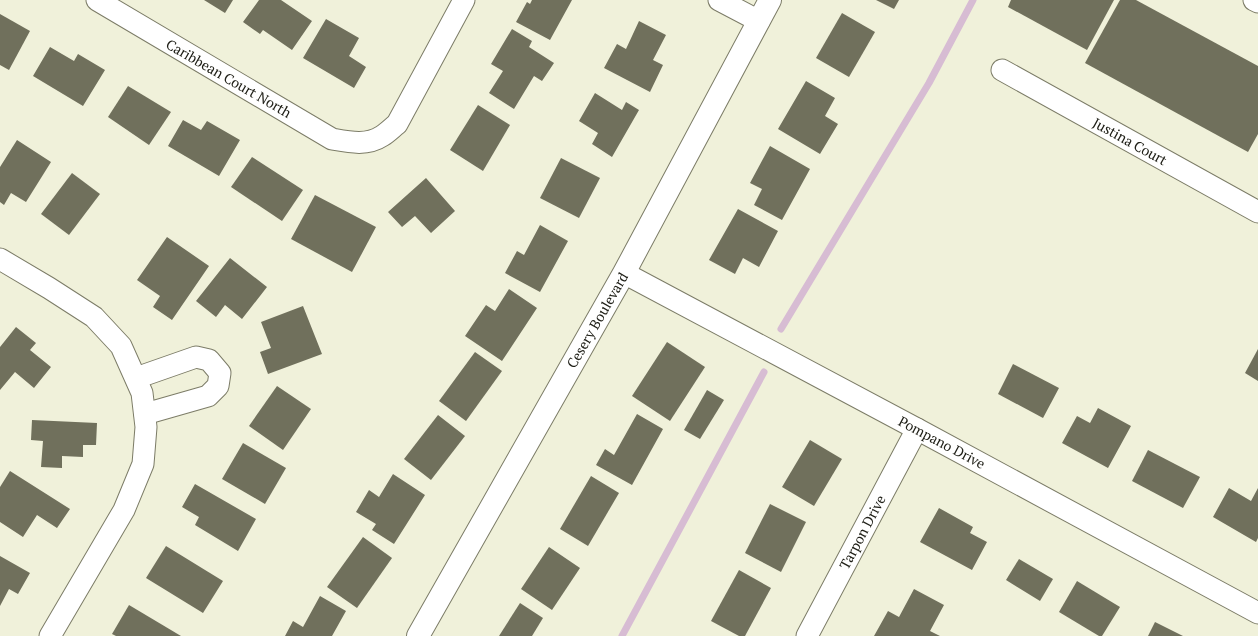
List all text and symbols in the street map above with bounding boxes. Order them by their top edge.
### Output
street label: Caribbean Court North [163,34,295,122]
street label: Justina Court [1089,113,1171,170]
street label: Cesery Boulevard [562,268,632,371]
street label: Pompano Drive [895,411,989,473]
street label: Tarpon Drive [834,492,890,572]

